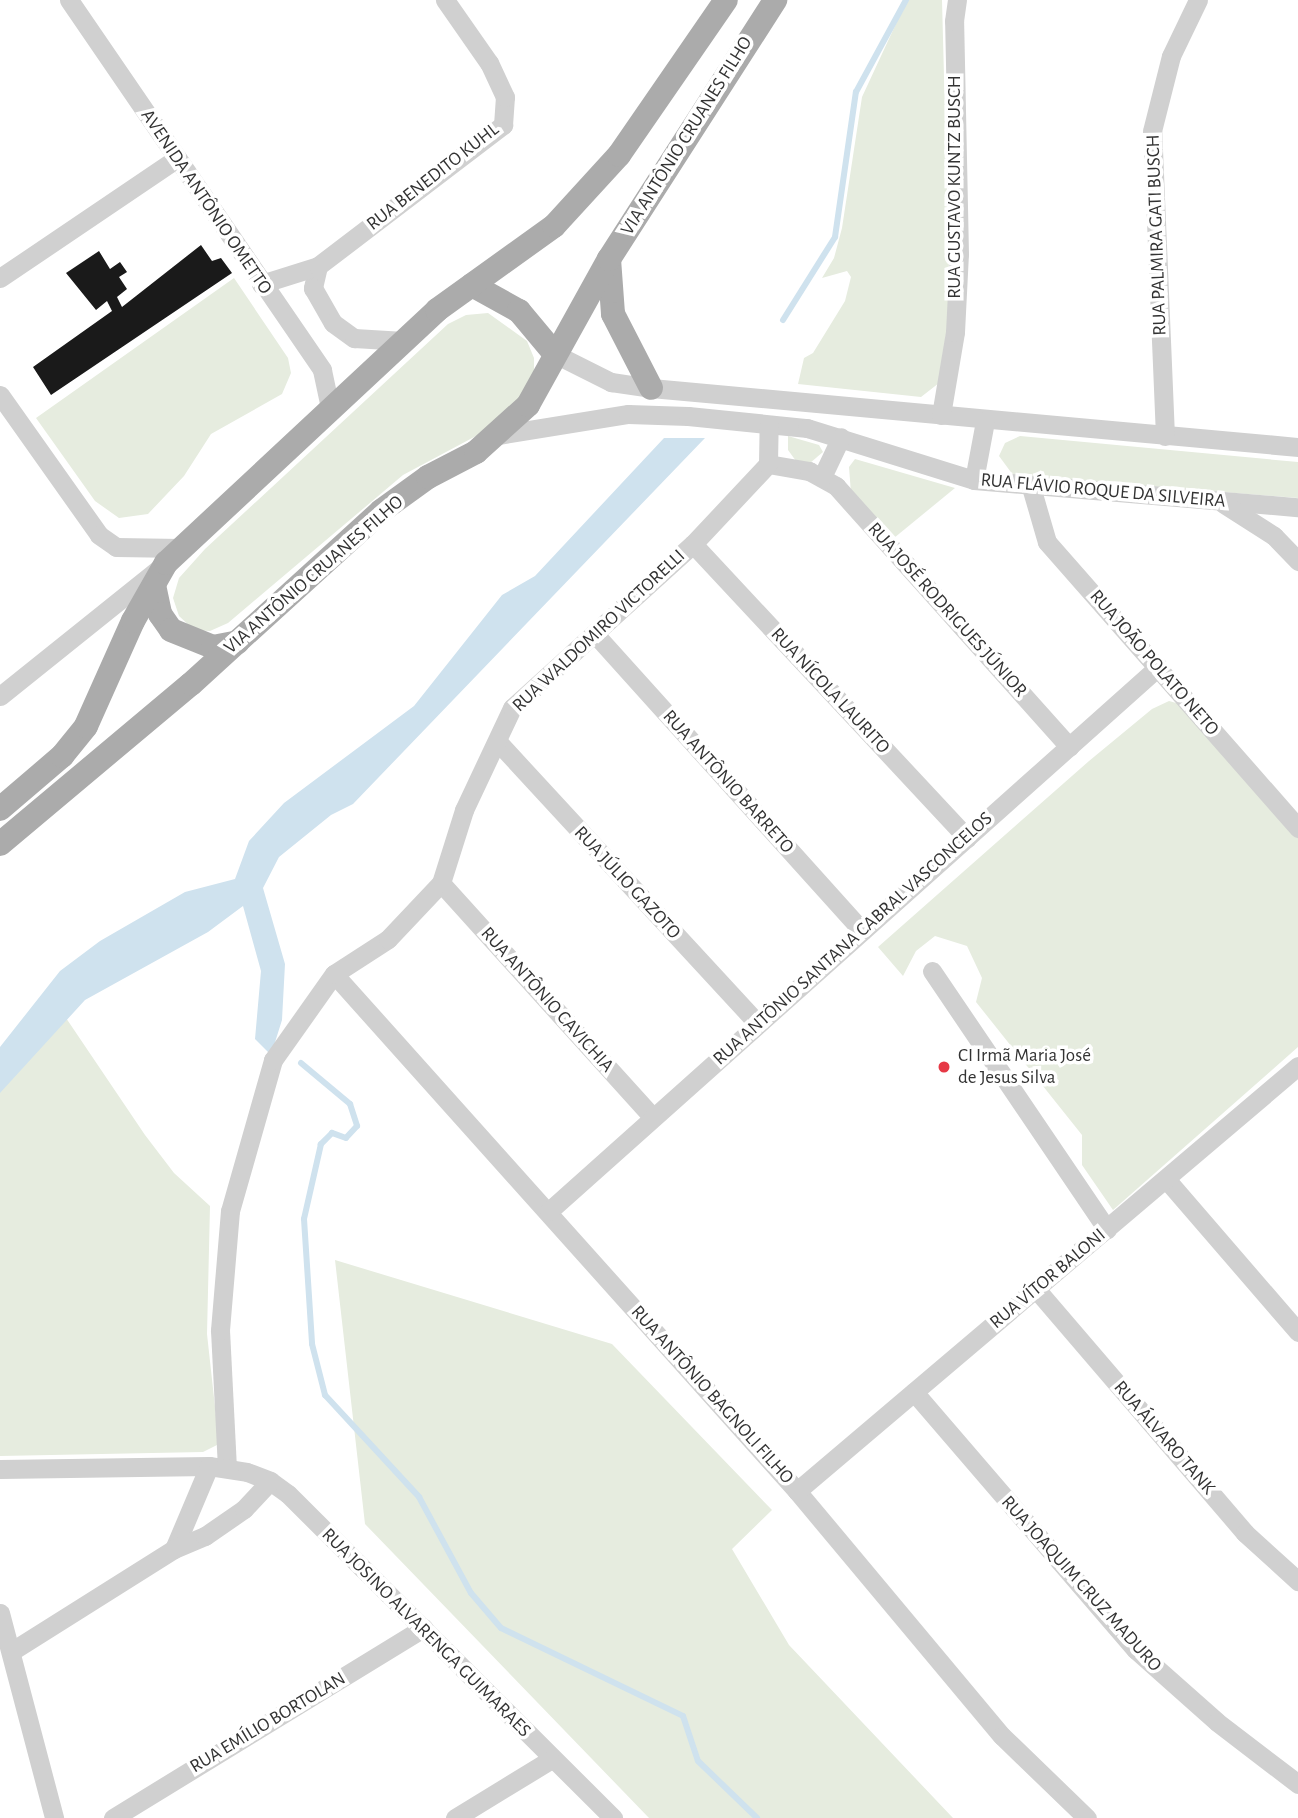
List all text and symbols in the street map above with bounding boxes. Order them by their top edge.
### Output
street label: VIA ANTÔNIO CRUANES FILHO [616,32,758,240]
street label: RUA GUSTAVO KUNTZ BUSCH [944,75,966,299]
street label: AVENIDA ANTÔNIO OMETTO [136,105,276,299]
street label: RUA BENEDITO KUHL [362,118,504,236]
street label: RUA PALMIRA GATI BUSCH [1142,134,1172,336]
street label: RUA FLÁVIO ROQUE DA SILVEIRA [980,469,1226,513]
street label: VIA ANTÔNIO CRUANES FILHO [220,491,408,659]
street label: RUA JOSÉ RODRIGUES JÚNIOR [862,518,1032,702]
street label: RUA WALDOMIRO VICTORELLI [508,545,690,717]
street label: RUA JOÃO POLATO NETO [1085,586,1223,740]
street label: RUA NÍCOLA LAURITO [766,623,894,759]
street label: RUA ANTÔNIO BARRETO [658,706,798,858]
street label: RUA ANTÔNIO SANTANA CABRAL VASCONCELOS [709,807,997,1071]
street label: RUA JÚLIO GAZOTO [569,822,685,944]
street label: RUA ANTÔNIO CAVICHIA [476,923,618,1077]
place label: CI Irmã Maria José de Jesus Silva [958,1045,1091,1089]
marker: CI Irmã Maria José de Jesus Silva [936,1059,952,1075]
street label: RUA VÍTOR BALONI [985,1224,1111,1334]
street label: RUA ANTÔNIO BAGNOLI FILHO [626,1301,798,1489]
street label: RUA ÁLVARO TANK [1108,1376,1220,1500]
street label: RUA JOAQUIM CRUZ MADURO [996,1491,1166,1677]
street label: RUA JOSINO ALVARENGA GUIMARAES [317,1524,535,1742]
street label: RUA EMÍLIO BORTOLAN [186,1668,350,1778]

